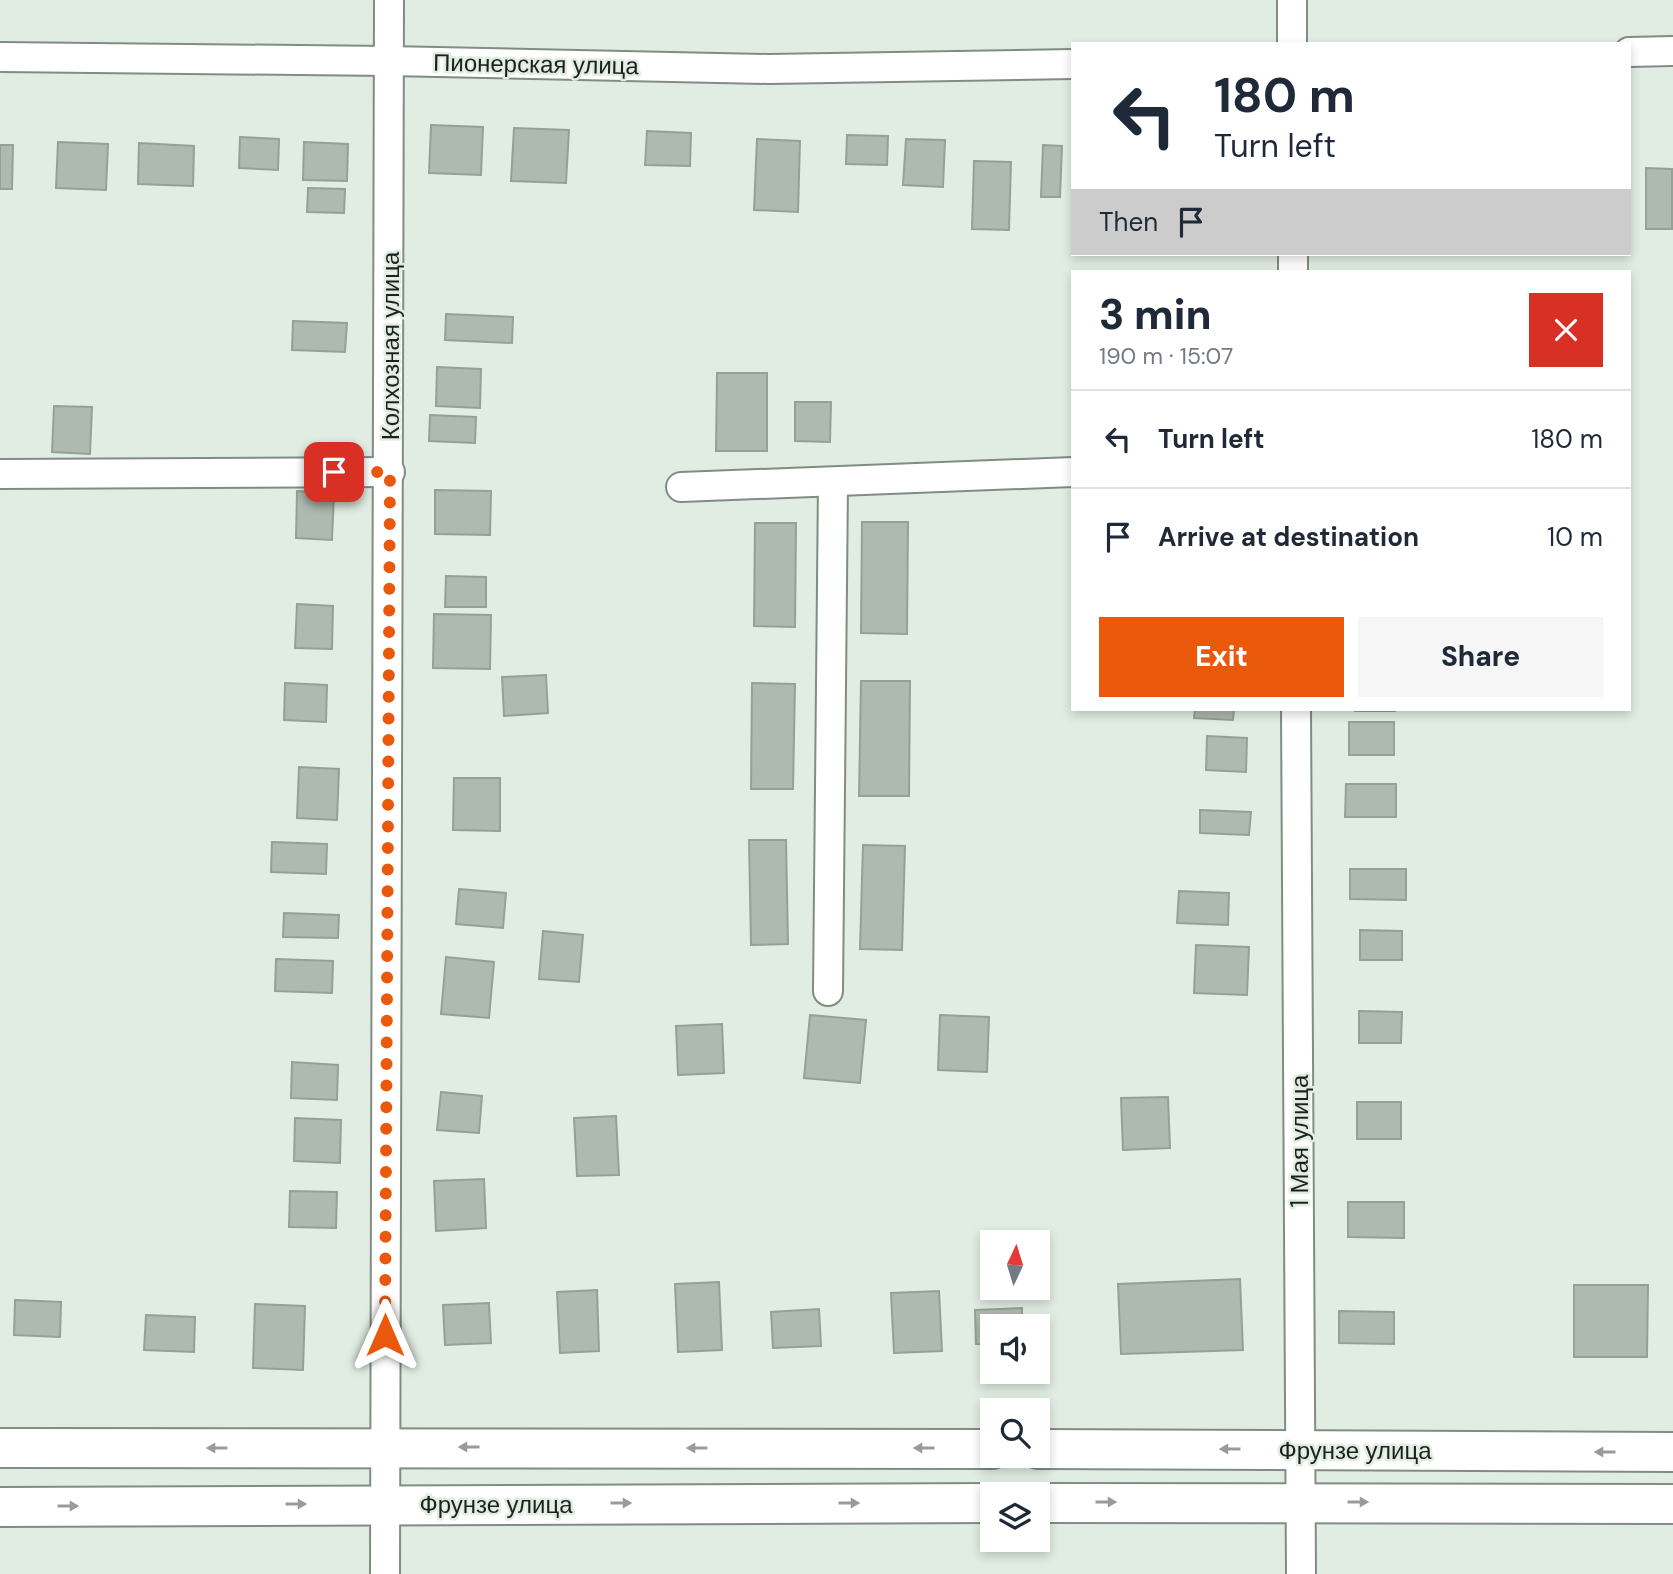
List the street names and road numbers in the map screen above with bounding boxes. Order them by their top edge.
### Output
street label: Пионерская улица [433,47,640,81]
street label: Колхозная улица [375,251,406,440]
street label: 1 Мая улица [1284,1074,1315,1207]
street label: Фрунзе улица [1278,1435,1432,1466]
street label: Фрунзе улица [419,1489,573,1520]

